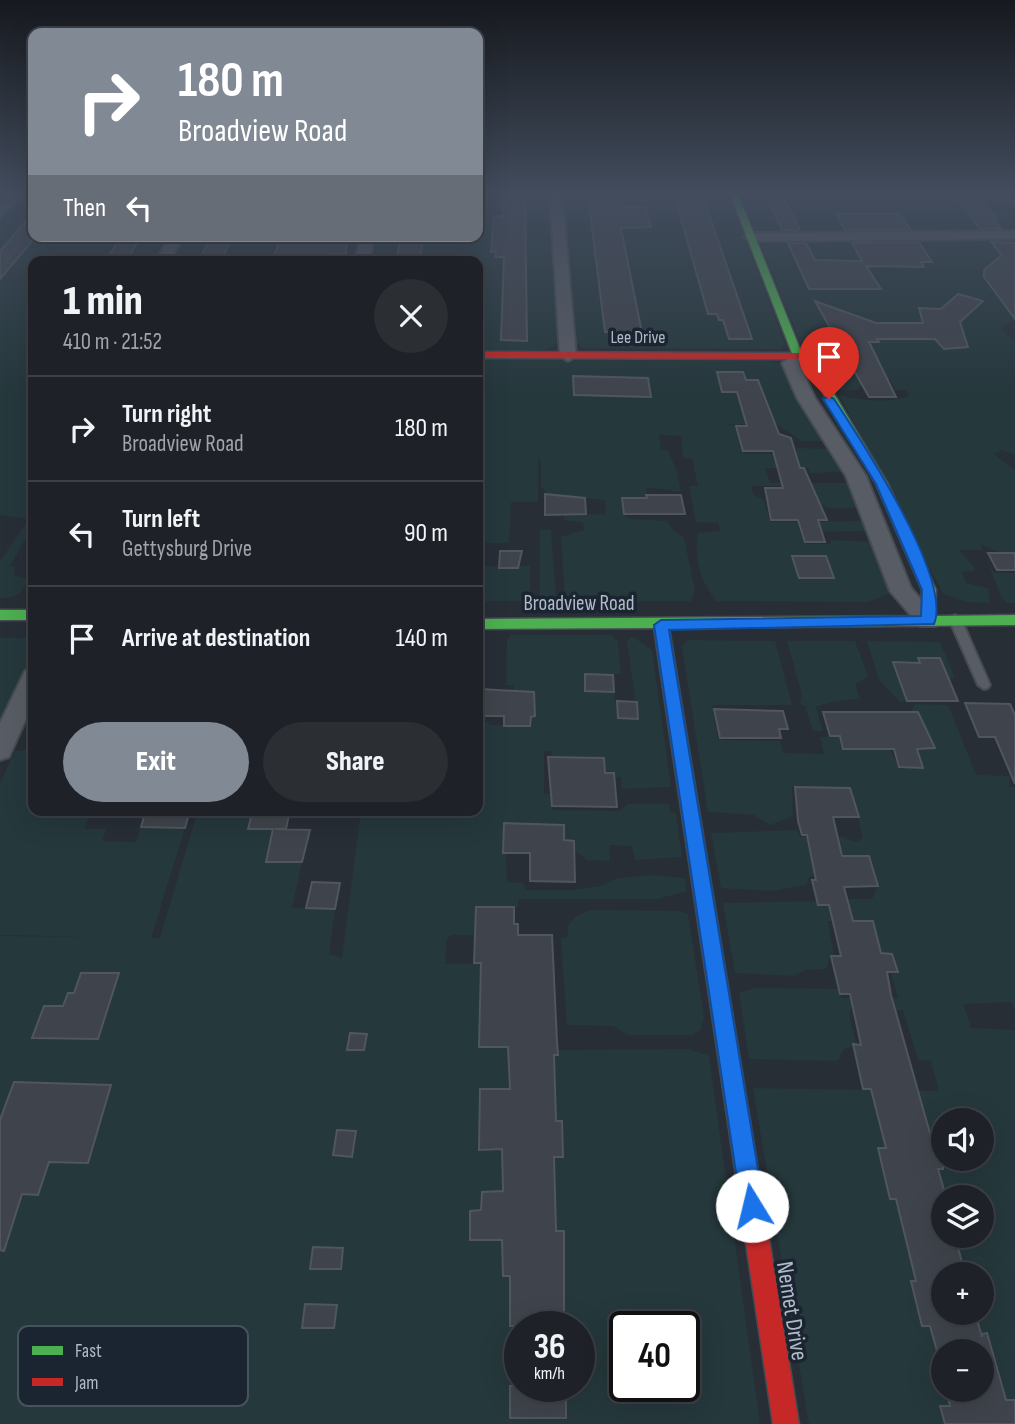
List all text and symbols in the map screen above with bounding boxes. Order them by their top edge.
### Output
text: 180 m [178,52,284,111]
icon: right [63,56,154,147]
text: Broadview Road [178,112,347,151]
icon: left [120,189,158,227]
text: Then [63,193,106,224]
text: 1 min [63,276,143,327]
button: close [374,279,448,353]
street label: Lee Drive [610,327,666,348]
pin [799,327,859,399]
text: 410 m · 21:52 [63,328,162,356]
icon: arrive [810,338,848,376]
text: Turn right [122,399,211,430]
icon: right [63,410,101,448]
text: 180 m [395,413,448,444]
text: Broadview Road [122,430,244,458]
text: Turn left [122,504,200,535]
icon: left [63,515,101,553]
text: 90 m [404,518,448,549]
text: Gettysburg Drive [122,535,252,563]
street label: Broadview Road [523,591,635,616]
icon: arrive [63,620,101,658]
text: Arrive at destination [122,623,310,654]
text: 140 m [396,623,448,654]
button: Exit [63,722,249,802]
button: Share [263,722,448,802]
map controls [931,1108,994,1402]
button: sound [931,1108,994,1171]
position arrow [715,1169,789,1243]
button: layers [931,1185,994,1248]
street label: Nemet Drive [770,1259,814,1363]
button: + [931,1262,994,1325]
speed limit sign: 40 [609,1311,700,1402]
legend [18,1326,248,1406]
text: 36 [533,1326,566,1369]
button: − [931,1339,994,1402]
text: Fast [75,1340,102,1363]
text: km/h [534,1363,565,1384]
text: Jam [74,1372,98,1395]

